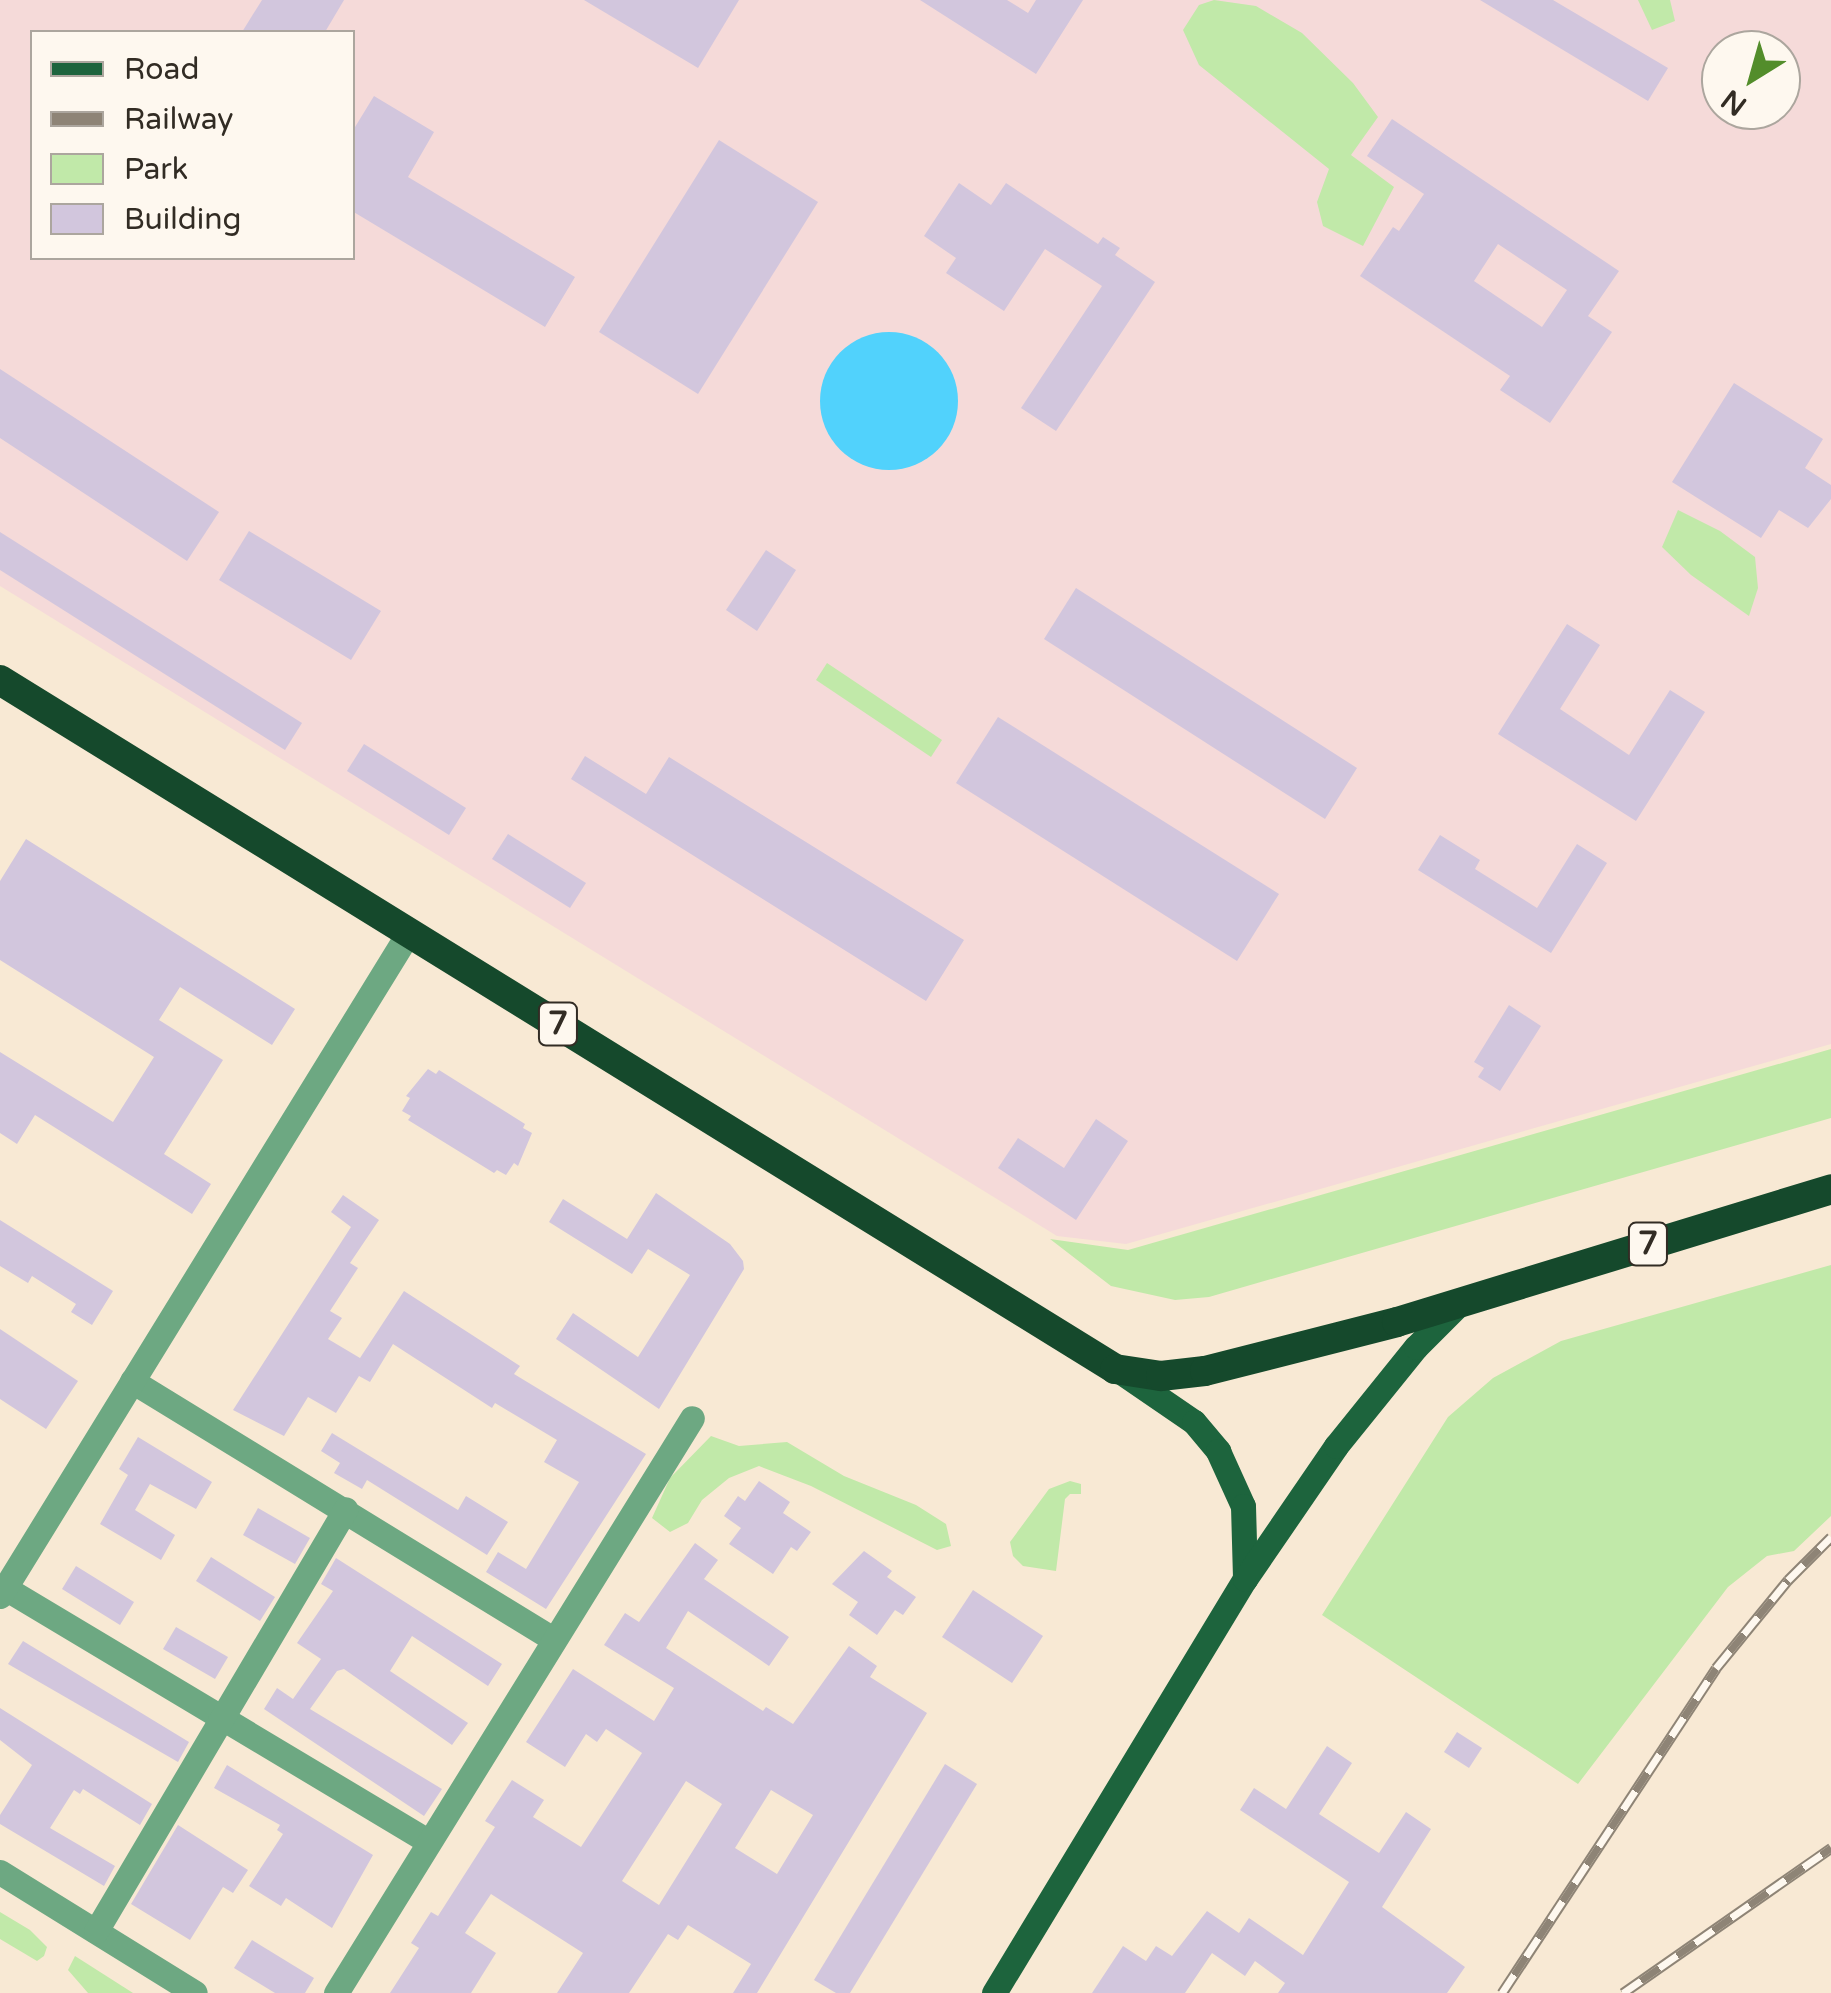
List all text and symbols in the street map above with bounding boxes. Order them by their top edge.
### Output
legend [30,30,355,260]
north arrow [1701,30,1801,130]
text: Road [124,51,199,88]
text: N [1715,82,1753,123]
text: Railway [124,101,233,138]
text: Park [124,151,188,188]
text: Building [124,201,241,238]
road number: 7 [536,997,580,1051]
road number: 7 [1626,1217,1670,1271]

